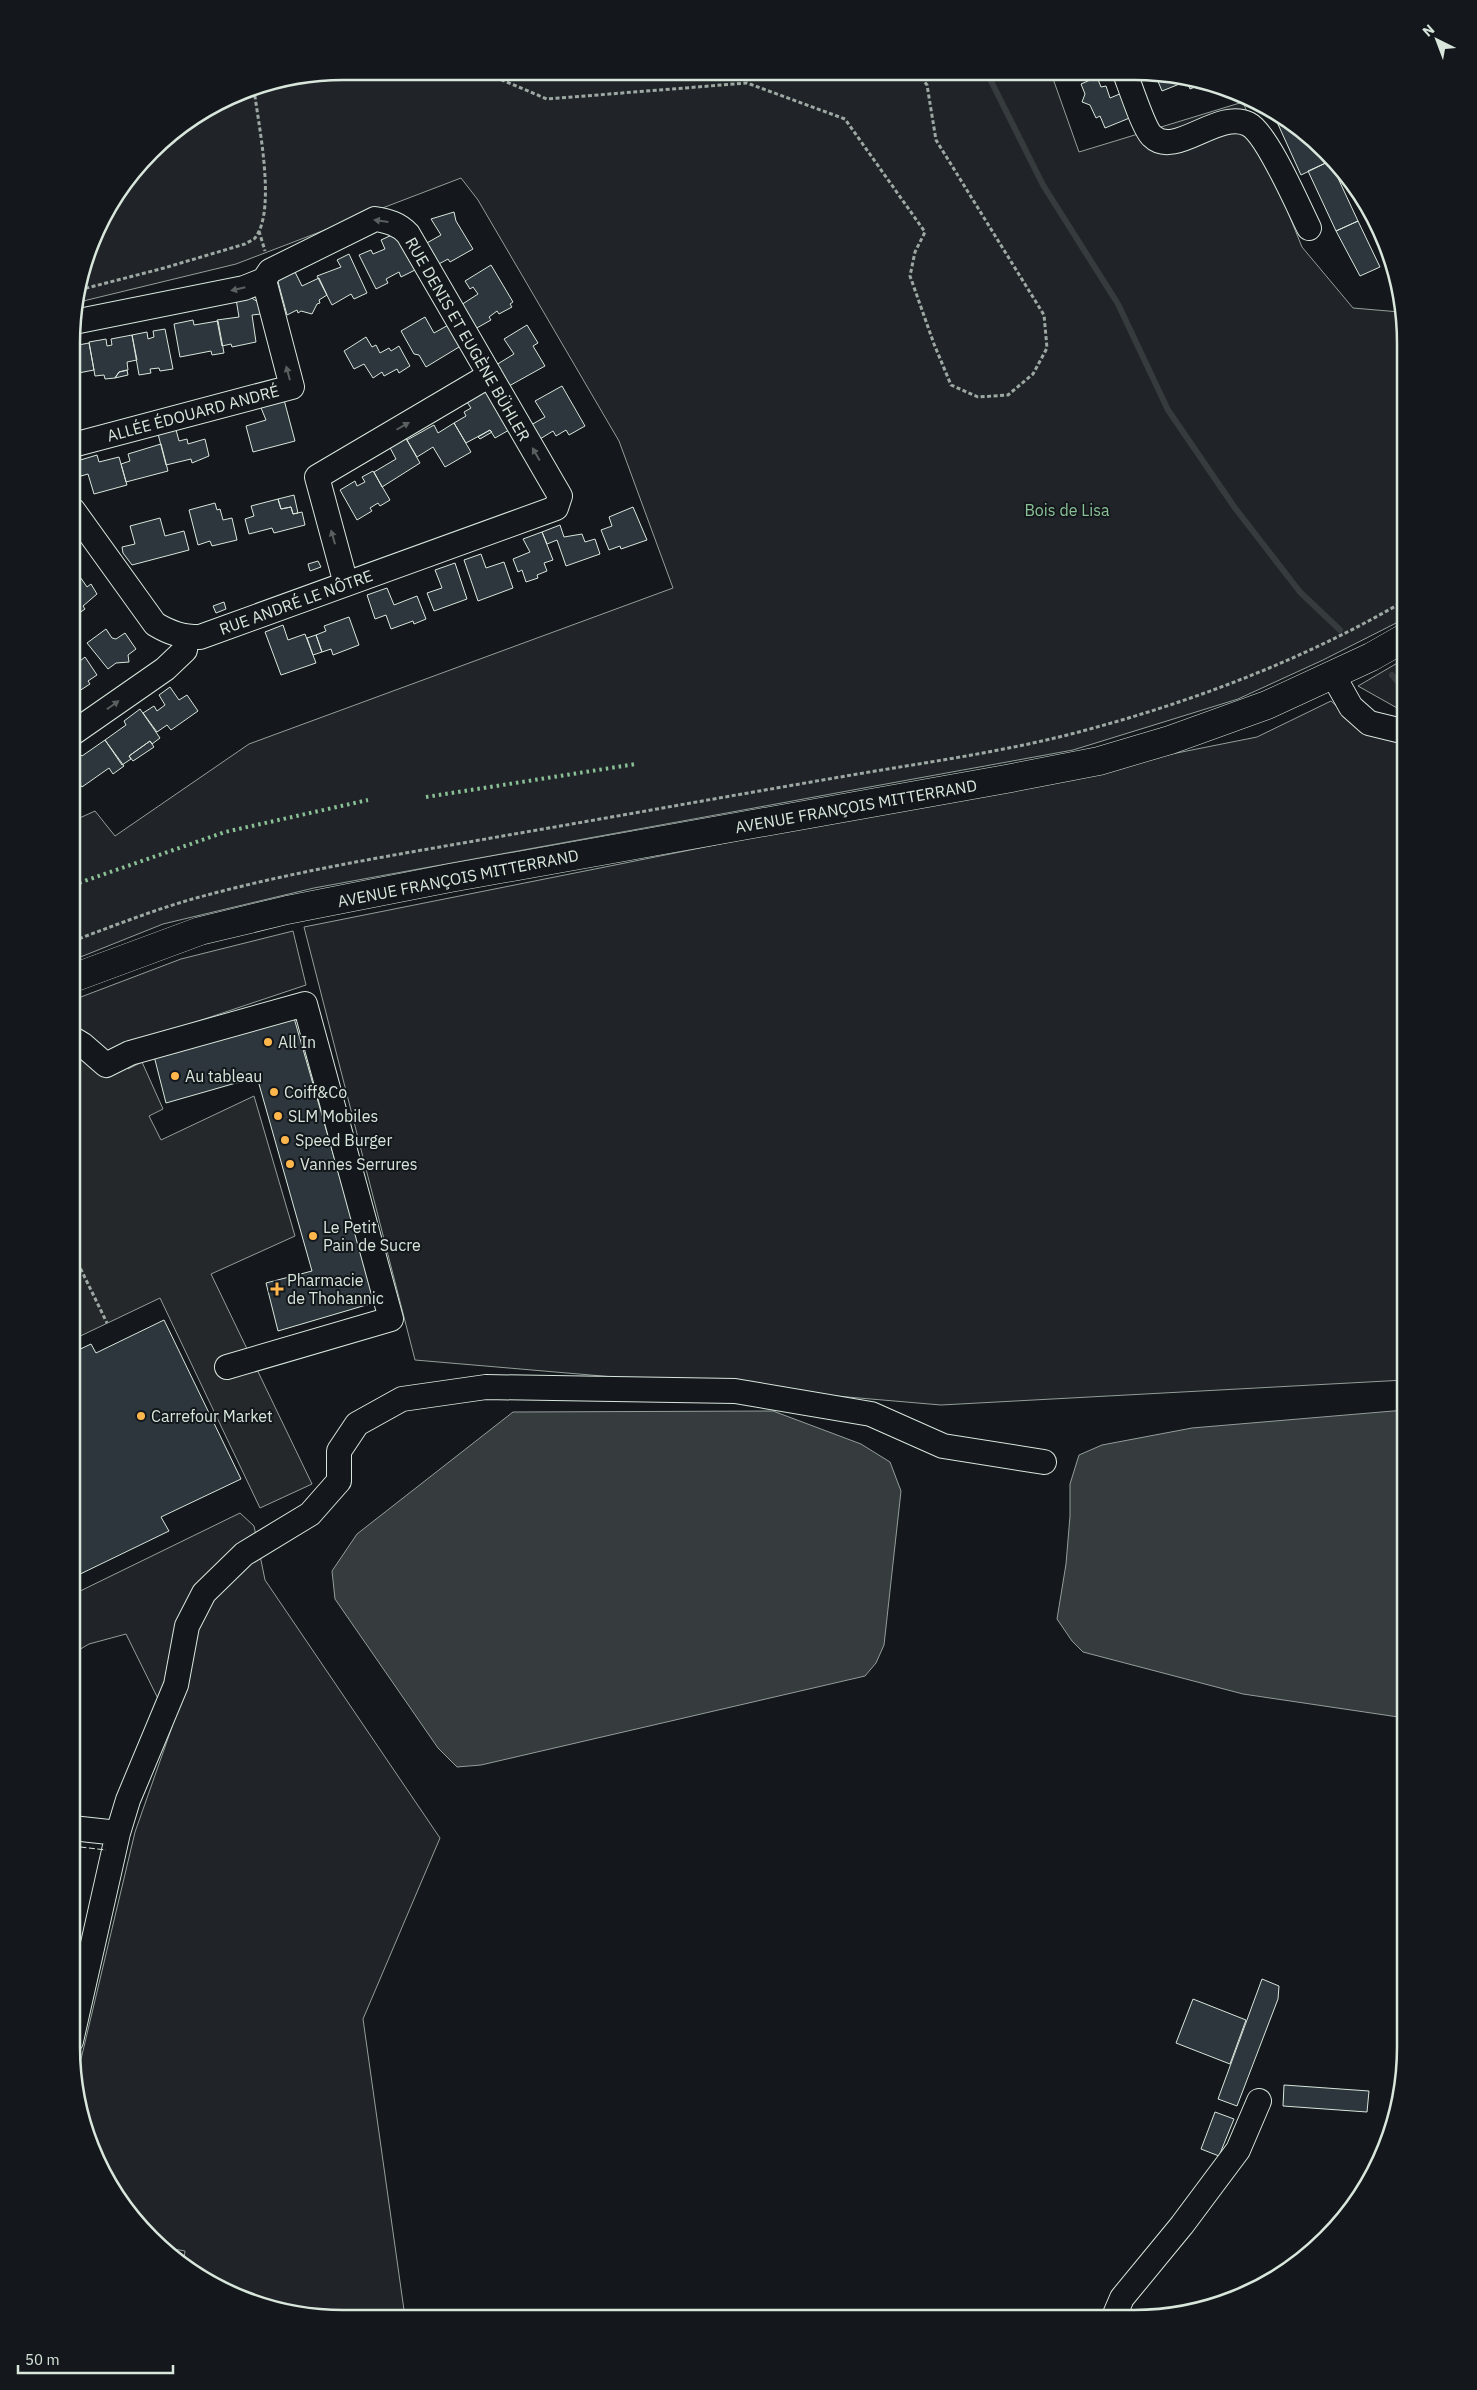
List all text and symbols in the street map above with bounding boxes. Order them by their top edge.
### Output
north arrow [1412,15,1462,65]
text: N [1419,20,1438,40]
one-way arrow [373,217,389,225]
street label: RUE DENIS ET EUGÈNE BÜHLER [401,233,536,445]
one-way arrow [230,285,245,293]
one-way arrow [284,365,292,380]
street label: ALLÉE ÉDOUARD ANDRÉ [104,379,281,446]
one-way arrow [397,422,410,431]
one-way arrow [531,447,540,460]
park label: Bois de Lisa [1024,500,1110,520]
one-way arrow [329,529,337,544]
street label: RUE ANDRÉ LE NÔTRE [216,564,375,639]
one-way arrow [106,700,120,710]
street label: AVENUE FRANÇOIS MITTERRAND [733,775,979,837]
street label: AVENUE FRANÇOIS MITTERRAND [336,845,580,911]
place label: All In [278,1032,316,1052]
marker: All In [262,1036,274,1048]
place label: Au tableau [185,1066,262,1086]
marker: Au tableau [169,1070,181,1082]
place label: Coiff&Co [284,1082,347,1102]
marker: Coiff&Co [268,1086,280,1098]
place label: SLM Mobiles [288,1106,378,1126]
marker: SLM Mobiles [272,1110,284,1122]
place label: Speed Burger [295,1130,392,1150]
marker: Speed Burger [279,1134,291,1146]
place label: Vannes Serrures [300,1154,418,1174]
marker: Vannes Serrures [284,1158,296,1170]
place label: Le Petit Pain de Sucre [323,1217,421,1255]
marker: Le Petit Pain de Sucre [307,1230,319,1242]
place label: Pharmacie de Thohannic [287,1270,384,1308]
marker: Pharmacie de Thohannic [271,1283,283,1295]
place label: Carrefour Market [151,1406,273,1426]
marker: Carrefour Market [135,1410,147,1422]
scale bar [18,2342,172,2374]
text: 50 m [25,2350,60,2369]

